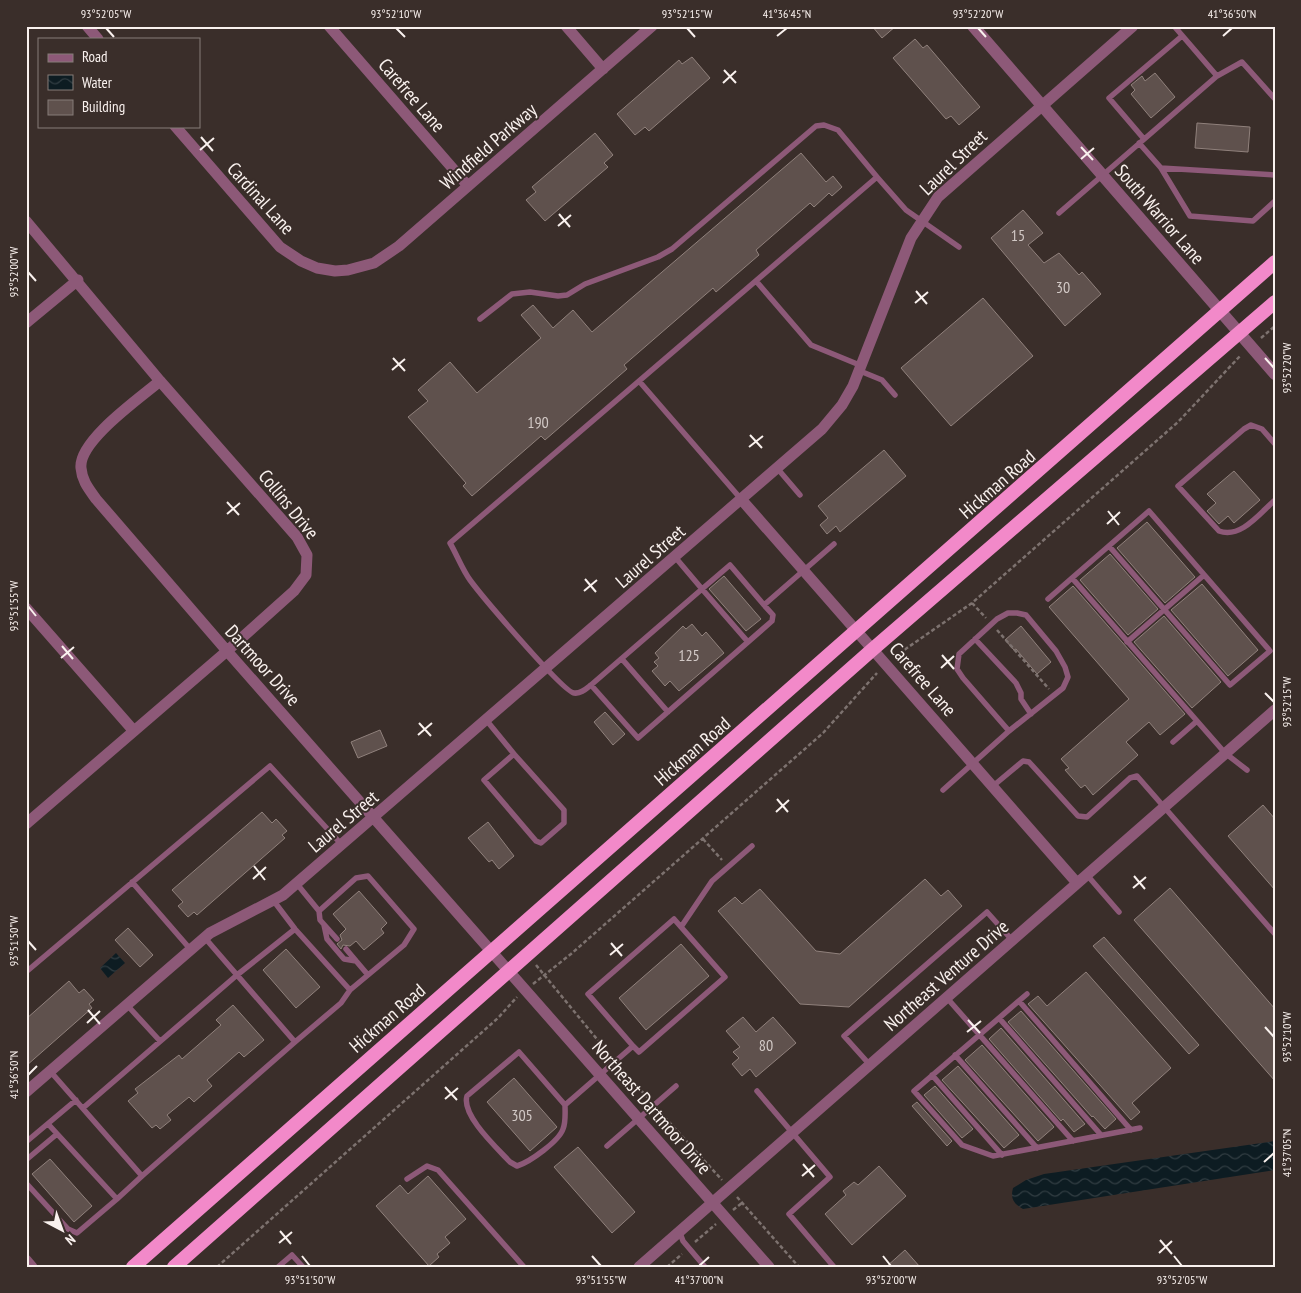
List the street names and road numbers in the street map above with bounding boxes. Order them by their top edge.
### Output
street label: Carefree Lane [373,53,451,137]
street label: Windfield Parkway [435,97,542,195]
street label: Laurel Street [914,124,992,200]
street label: Cardinal Lane [222,157,300,239]
street label: South Warrior Lane [1110,159,1210,269]
street label: Hickman Road [954,444,1040,524]
street label: Collins Drive [254,464,324,544]
street label: Laurel Street [610,519,690,593]
street label: Dartmoor Drive [220,619,306,711]
street label: Carefree Lane [884,637,962,721]
street label: Hickman Road [649,711,735,791]
street label: Laurel Street [303,784,384,857]
street label: Northeast Venture Drive [879,914,1013,1036]
street label: Hickman Road [344,978,430,1058]
street label: Northeast Dartmoor Drive [587,1035,717,1179]

